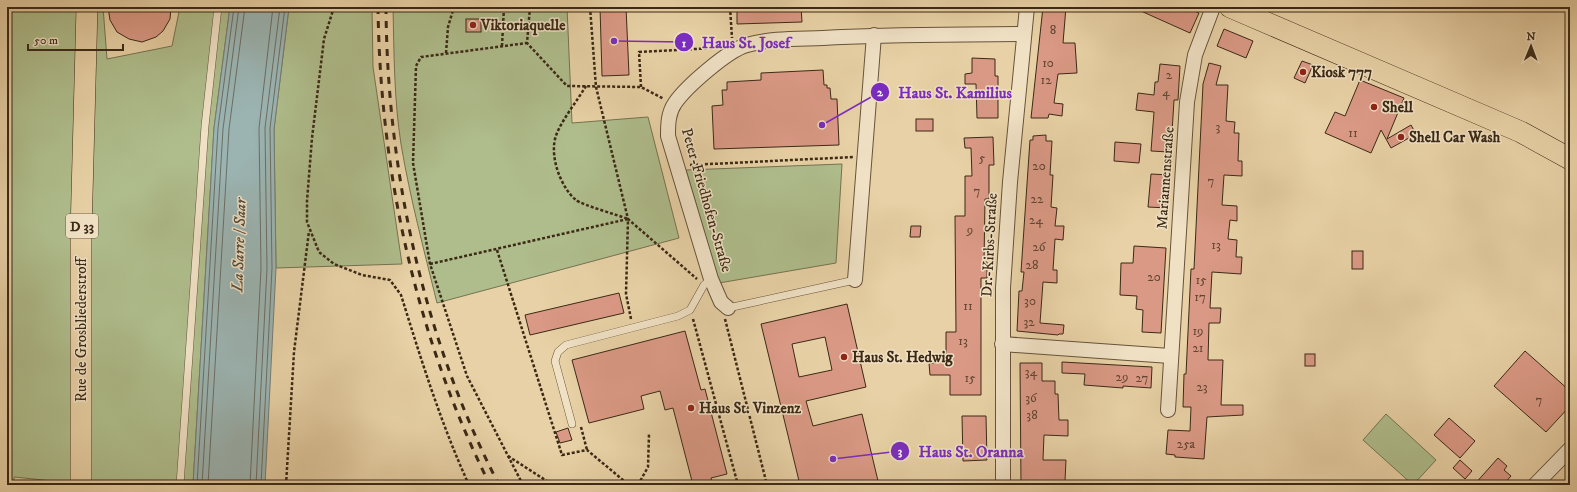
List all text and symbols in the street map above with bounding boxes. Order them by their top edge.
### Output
place label: Viktoriaquelle [480,16,566,36]
marker: Viktoriaquelle [468,20,478,30]
house number: 8 [1050,22,1056,38]
scale bar [28,26,123,52]
north arrow [1511,26,1551,66]
callout: Haus St. Josef [674,28,798,56]
text: N [1527,30,1536,44]
text: 50 m [34,33,58,48]
text: Haus St. Josef [702,33,793,53]
text: 1 [682,36,687,51]
house number: 10 [1042,55,1054,71]
place label: Kiosk 777 [1311,63,1372,82]
house number: 2 [1166,67,1173,83]
marker: Kiosk 777 [1298,67,1308,77]
house number: 12 [1040,72,1052,88]
callout: Haus St. Kamilius [870,78,1020,106]
text: Haus St. Kamilius [898,83,1012,103]
house number: 4 [1162,84,1170,100]
text: 2 [877,85,884,100]
place label: Shell [1382,98,1413,117]
marker: Shell [1369,102,1379,112]
house number: 3 [1216,119,1221,135]
house number: 11 [1348,125,1358,141]
street label: Peter-Friedhofen-Straße [677,126,736,274]
street label: Mariannenstraße [1152,126,1179,230]
place label: Shell Car Wash [1409,128,1500,147]
marker: Shell Car Wash [1396,132,1406,142]
house number: 5 [979,150,986,166]
house number: 20 [1032,158,1046,174]
house number: 7 [1208,173,1215,189]
house number: 7 [974,183,981,199]
house number: 22 [1031,191,1044,207]
street label: Dr.-Kirbs-Straße [977,193,1002,298]
water label: La Sarre / Saar [227,197,251,293]
house number: 24 [1029,212,1043,228]
road number: D 33 [66,214,98,238]
house number: 9 [966,222,973,238]
house number: 13 [1211,237,1221,253]
house number: 26 [1032,239,1047,255]
street label: Rue de Grosbliederstroff [72,255,91,402]
house number: 28 [1026,257,1038,273]
house number: 20 [1147,269,1161,285]
house number: 15 [1195,272,1207,288]
house number: 17 [1194,289,1206,305]
house number: 30 [1024,293,1036,309]
house number: 11 [963,298,973,314]
house number: 32 [1023,314,1035,330]
house number: 19 [1192,323,1204,339]
house number: 13 [958,333,968,349]
house number: 21 [1192,340,1204,356]
place label: Haus St. Hedwig [852,348,953,367]
marker: Haus St. Hedwig [839,352,849,362]
house number: 34 [1025,364,1038,380]
house number: 29 [1116,369,1128,385]
house number: 15 [964,370,976,386]
house number: 27 [1136,370,1149,386]
house number: 23 [1196,379,1208,395]
house number: 36 [1025,390,1038,406]
house number: 7 [1536,392,1543,408]
place label: Haus St. Vinzenz [699,399,802,418]
marker: Haus St. Vinzenz [686,403,696,413]
house number: 38 [1026,407,1038,423]
house number: 25a [1177,436,1196,452]
callout: Haus St. Oranna [890,437,1031,465]
text: Haus St. Oranna [918,442,1025,462]
text: 3 [898,444,903,459]

